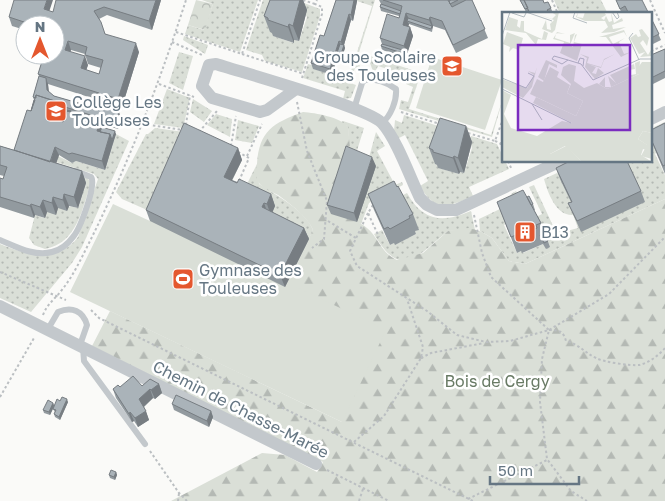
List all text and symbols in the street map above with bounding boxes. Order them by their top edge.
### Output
inset map [502,12,652,162]
north arrow [15,15,65,65]
text: N [35,18,45,35]
place label: Groupe Scolaire des Touleuses [314,47,436,85]
school or university icon: Groupe Scolaire des Touleuses [440,54,464,78]
place label: Collège Les Touleuses [72,92,162,130]
school or university icon: Collège Les Touleuses [44,99,68,123]
building icon: B13 [513,220,537,244]
place label: B13 [541,222,569,242]
place label: Gymnase des Touleuses [199,260,302,298]
sports icon: Gymnase des Touleuses [171,267,195,291]
street label: Chemin de Chasse-Marée [150,356,332,462]
park label: Bois de Cergy [444,371,550,391]
scale bar [490,454,579,486]
text: 50 m [498,461,533,479]

